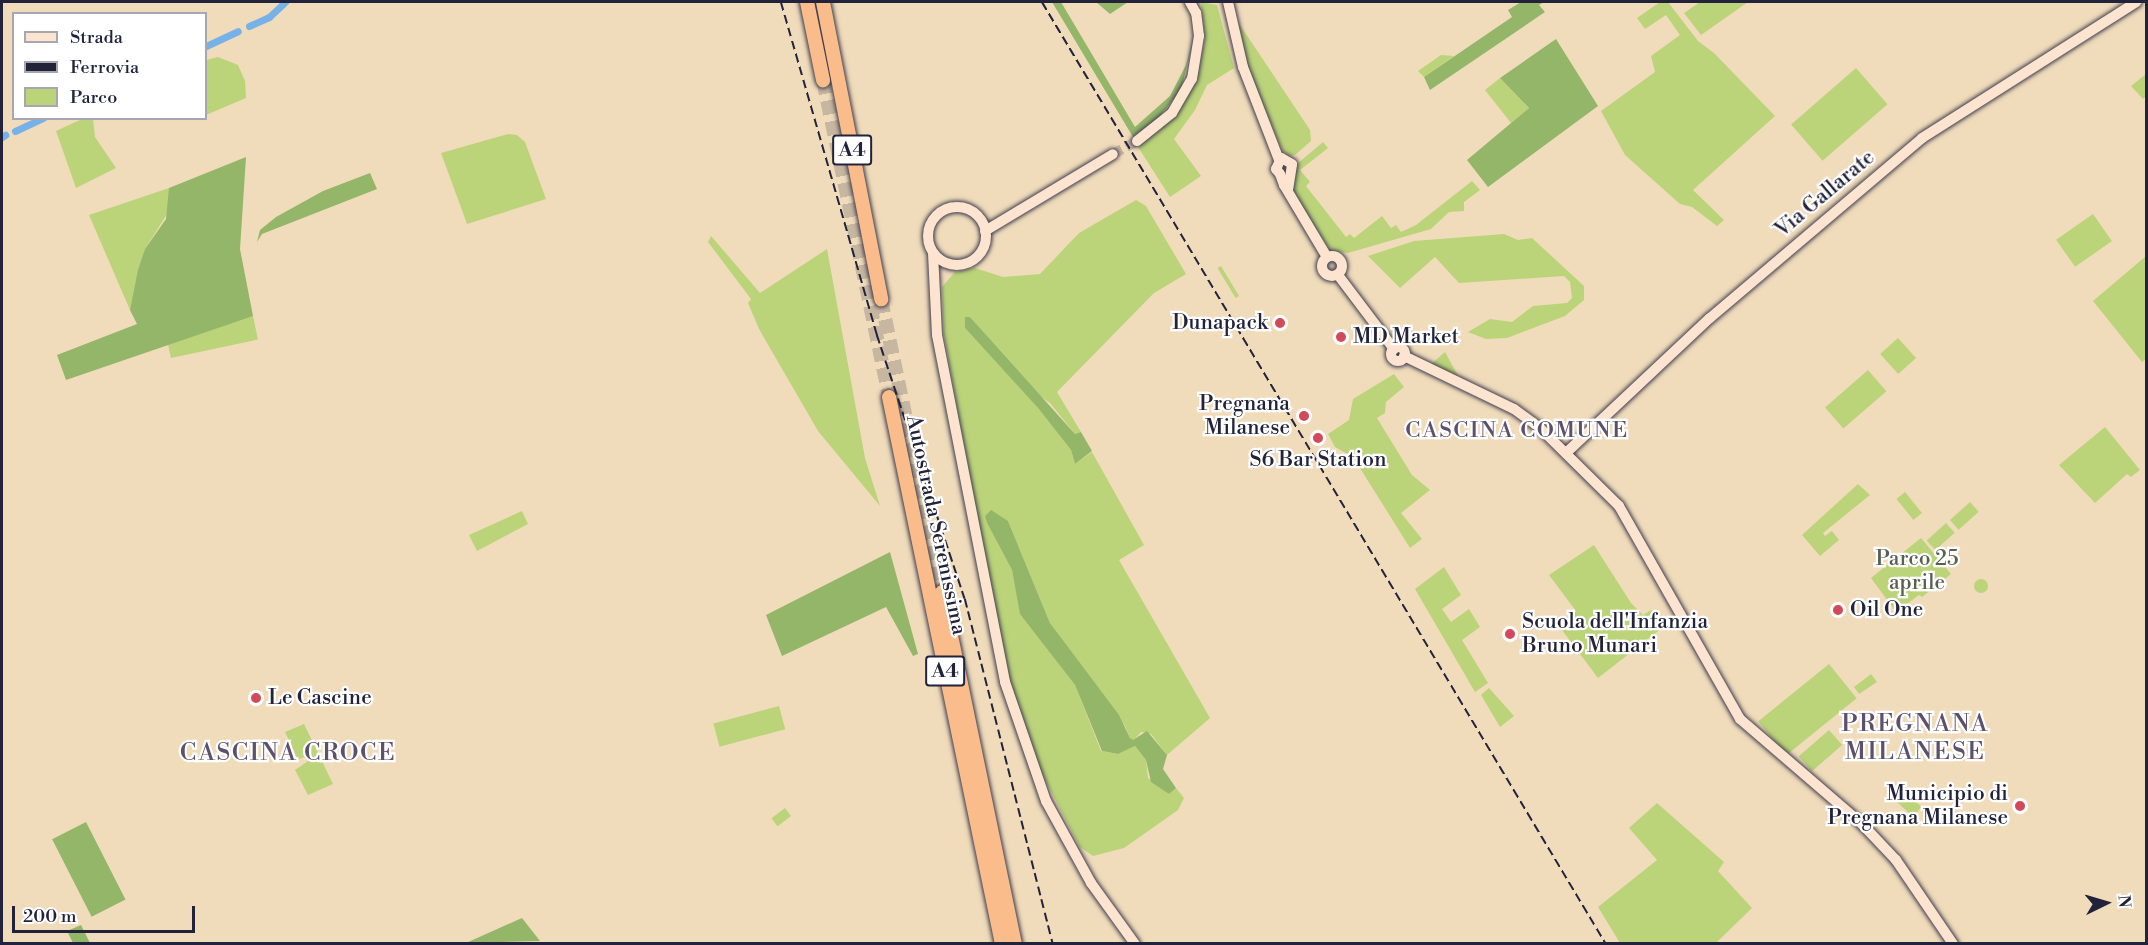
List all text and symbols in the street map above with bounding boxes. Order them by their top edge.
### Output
legend [12,12,207,120]
text: Strada [70,26,123,49]
text: Ferrovia [70,56,139,79]
text: Parco [70,86,117,109]
road number: A4 [831,133,873,167]
street label: Via Gallarate [1770,145,1880,243]
place label: Dunapack [1172,310,1268,336]
marker: Dunapack [1273,316,1287,330]
place label: MD Market [1353,324,1459,350]
marker: MD Market [1334,330,1348,344]
place label: Pregnana Milanese [1199,391,1290,441]
marker: Pregnana Milanese [1295,407,1313,425]
street label: Autostrada Serenissima [900,413,972,637]
district label: CASCINA COMUNE [1405,418,1629,444]
marker: S6 Bar Station [1311,431,1325,445]
place label: S6 Bar Station [1249,447,1387,473]
park label: Parco 25 aprile [1876,546,1958,596]
place label: Oil One [1850,597,1923,623]
marker: Oil One [1831,603,1845,617]
place label: Scuola dell'Infanzia Bruno Munari [1522,609,1708,659]
marker: Scuola dell'Infanzia Bruno Munari [1503,627,1517,641]
road number: A4 [924,654,966,688]
place label: Le Cascine [268,685,372,711]
marker: Le Cascine [249,691,263,705]
district label: PREGNANA MILANESE [1841,711,1989,767]
district label: CASCINA CROCE [180,740,396,768]
place label: Municipio di Pregnana Milanese [1827,781,2008,831]
marker: Municipio di Pregnana Milanese [2013,799,2027,813]
north arrow [2076,873,2136,933]
scale bar [15,894,198,932]
text: N [2113,894,2134,909]
text: 200 m [23,905,77,928]

